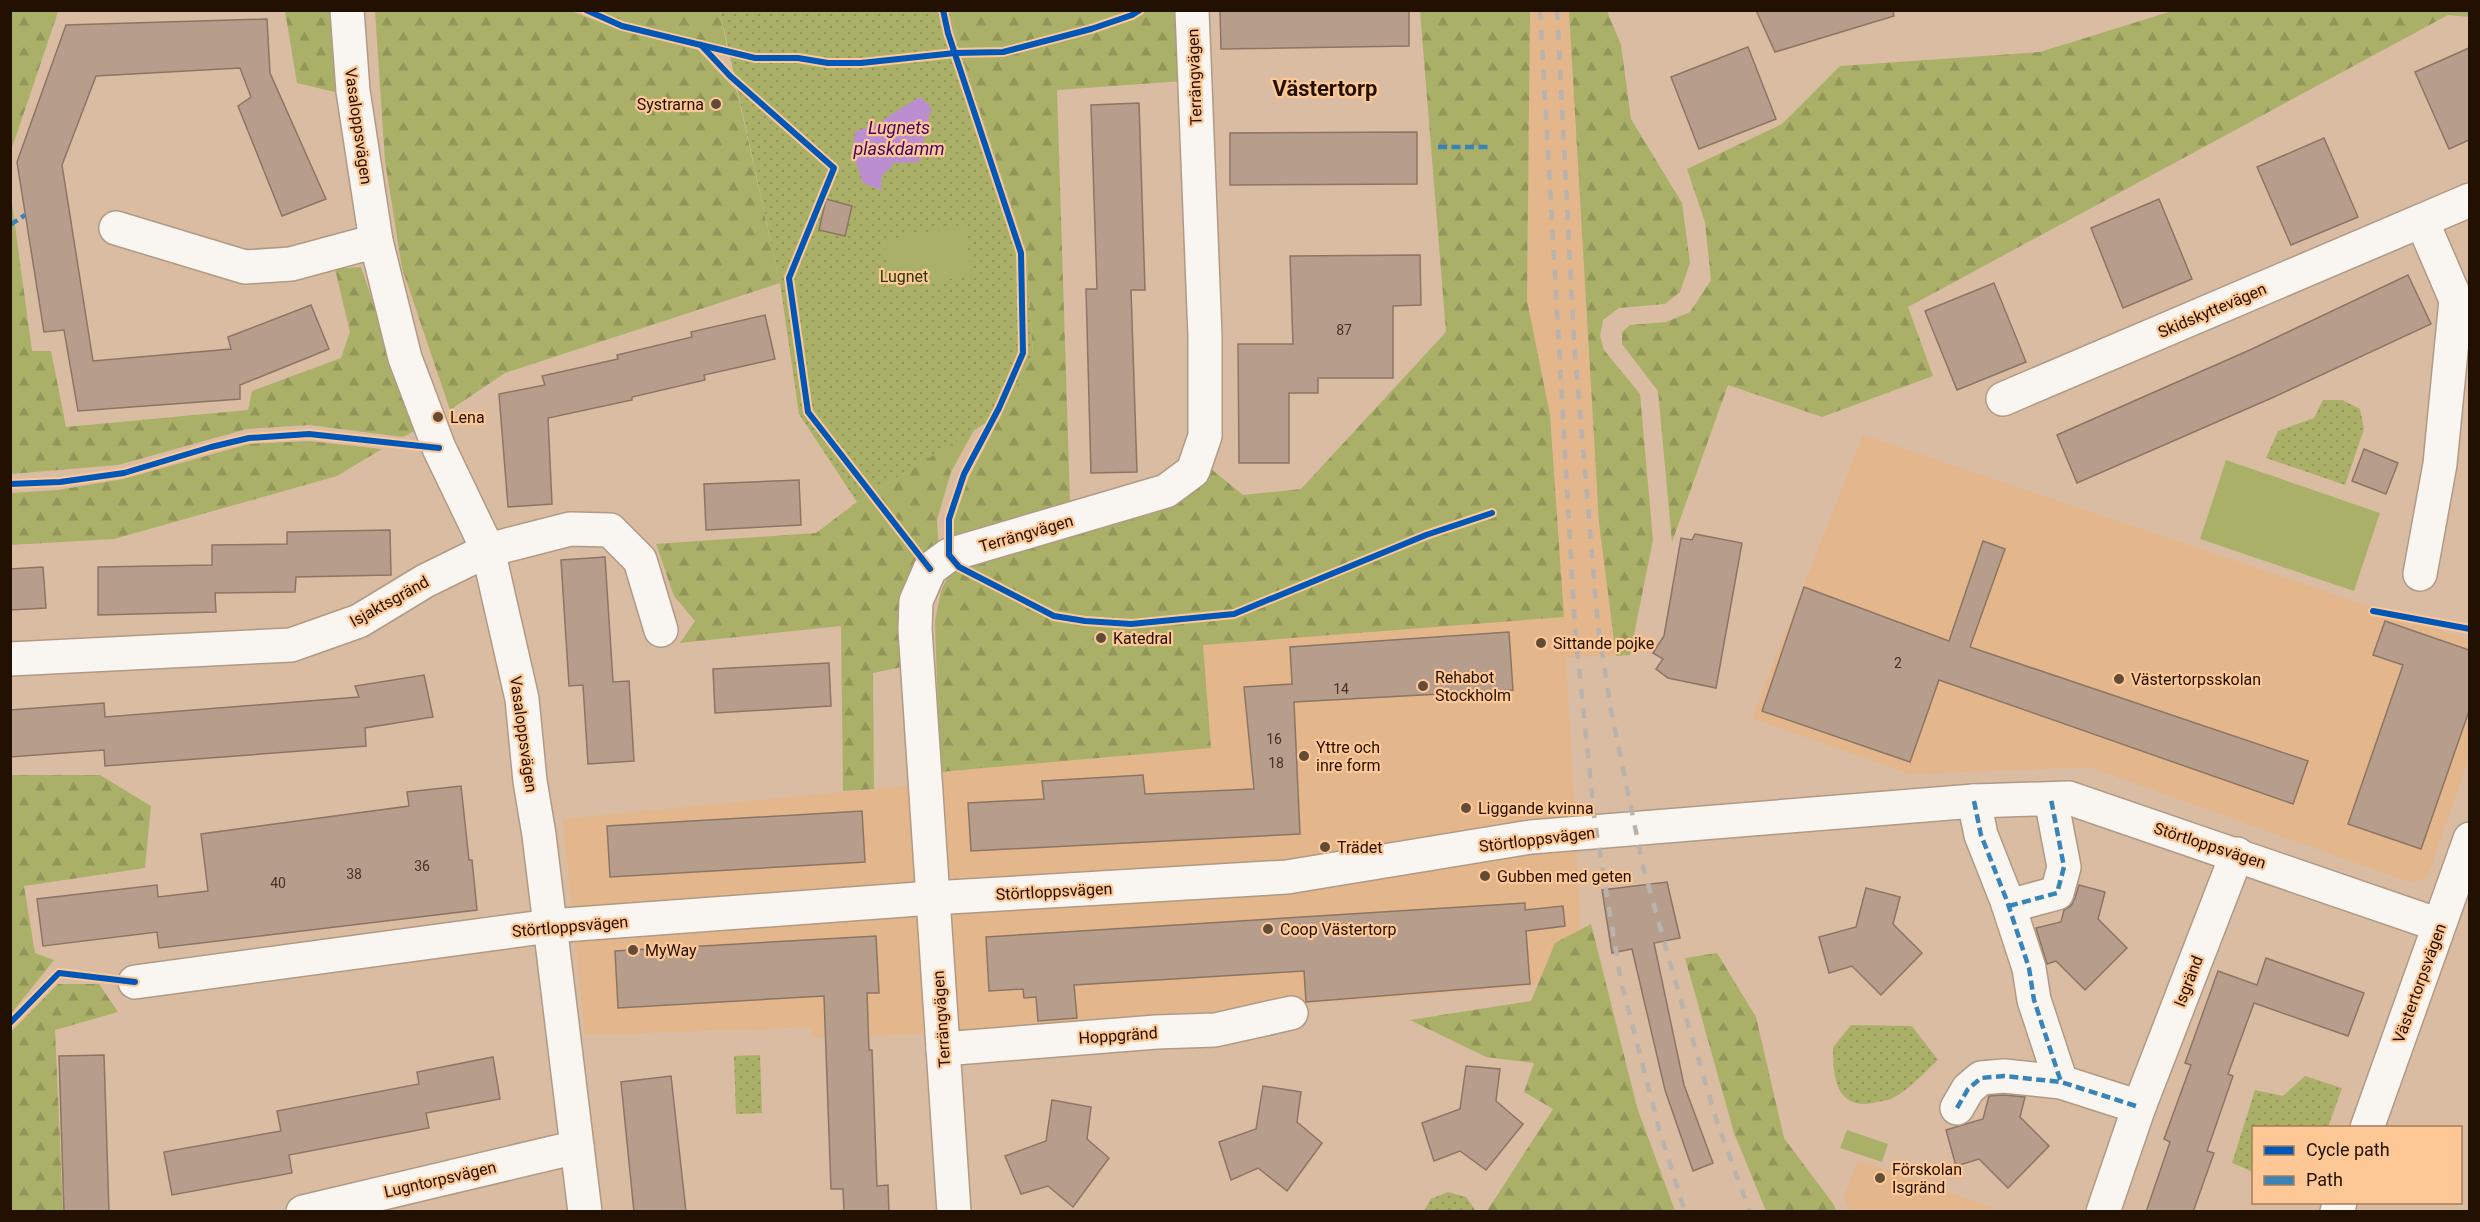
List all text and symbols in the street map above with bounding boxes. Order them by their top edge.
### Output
street label: Terrängvägen [1183,28,1206,126]
street label: Vasaloppsvägen [341,67,376,186]
district label: Västertorp [1273,76,1377,101]
place label: Systrarna [637,95,704,114]
marker: Systrarna [709,97,723,111]
water label: Lugnets plaskdamm [852,117,945,159]
park label: Lugnet [880,267,928,286]
street label: Skidskyttevägen [2155,279,2269,342]
house number: 87 [1336,322,1352,338]
place label: Lena [450,408,485,427]
marker: Lena [431,410,445,424]
street label: Terrängvägen [977,511,1075,556]
street label: Isjaktsgränd [346,572,432,631]
place label: Katedral [1113,629,1172,648]
marker: Katedral [1094,631,1108,645]
place label: Sittande pojke [1553,634,1654,653]
marker: Sittande pojke [1534,636,1548,650]
house number: 2 [1894,655,1902,671]
place label: Rehabot Stockholm [1435,668,1511,705]
place label: Västertorpsskolan [2131,670,2261,689]
marker: Västertorpsskolan [2112,672,2126,686]
street label: Vasaloppsvägen [506,675,541,794]
marker: Rehabot Stockholm [1416,679,1430,693]
house number: 14 [1333,681,1349,697]
house number: 16 [1266,731,1282,747]
place label: Yttre och inre form [1316,738,1381,775]
marker: Yttre och inre form [1297,749,1311,763]
house number: 18 [1268,755,1284,771]
place label: Liggande kvinna [1478,799,1594,818]
marker: Liggande kvinna [1459,801,1473,815]
street label: Störtloppsvägen [2151,818,2268,873]
street label: Störtloppsvägen [1478,823,1596,856]
place label: Trädet [1337,838,1383,857]
marker: Trädet [1318,840,1332,854]
house number: 36 [414,858,430,874]
house number: 38 [346,866,362,882]
place label: Gubben med geten [1497,867,1632,886]
marker: Gubben med geten [1478,869,1492,883]
house number: 40 [270,875,286,891]
street label: Störtloppsvägen [995,879,1113,904]
street label: Störtloppsvägen [511,912,629,941]
place label: Coop Västertorp [1280,920,1397,939]
street label: Västertorpsvägen [2389,921,2450,1046]
marker: Coop Västertorp [1261,922,1275,936]
place label: MyWay [645,941,697,960]
marker: MyWay [626,943,640,957]
street label: Isgränd [2170,953,2207,1009]
street label: Terrängvägen [929,970,954,1068]
street label: Hoppgränd [1078,1023,1158,1048]
legend [2252,1126,2462,1204]
text: Cycle path [2306,1139,2390,1160]
street label: Lugntorpsvägen [382,1157,498,1202]
place label: Förskolan Isgränd [1892,1160,1962,1197]
text: Path [2306,1169,2343,1190]
marker: Förskolan Isgränd [1873,1171,1887,1185]

